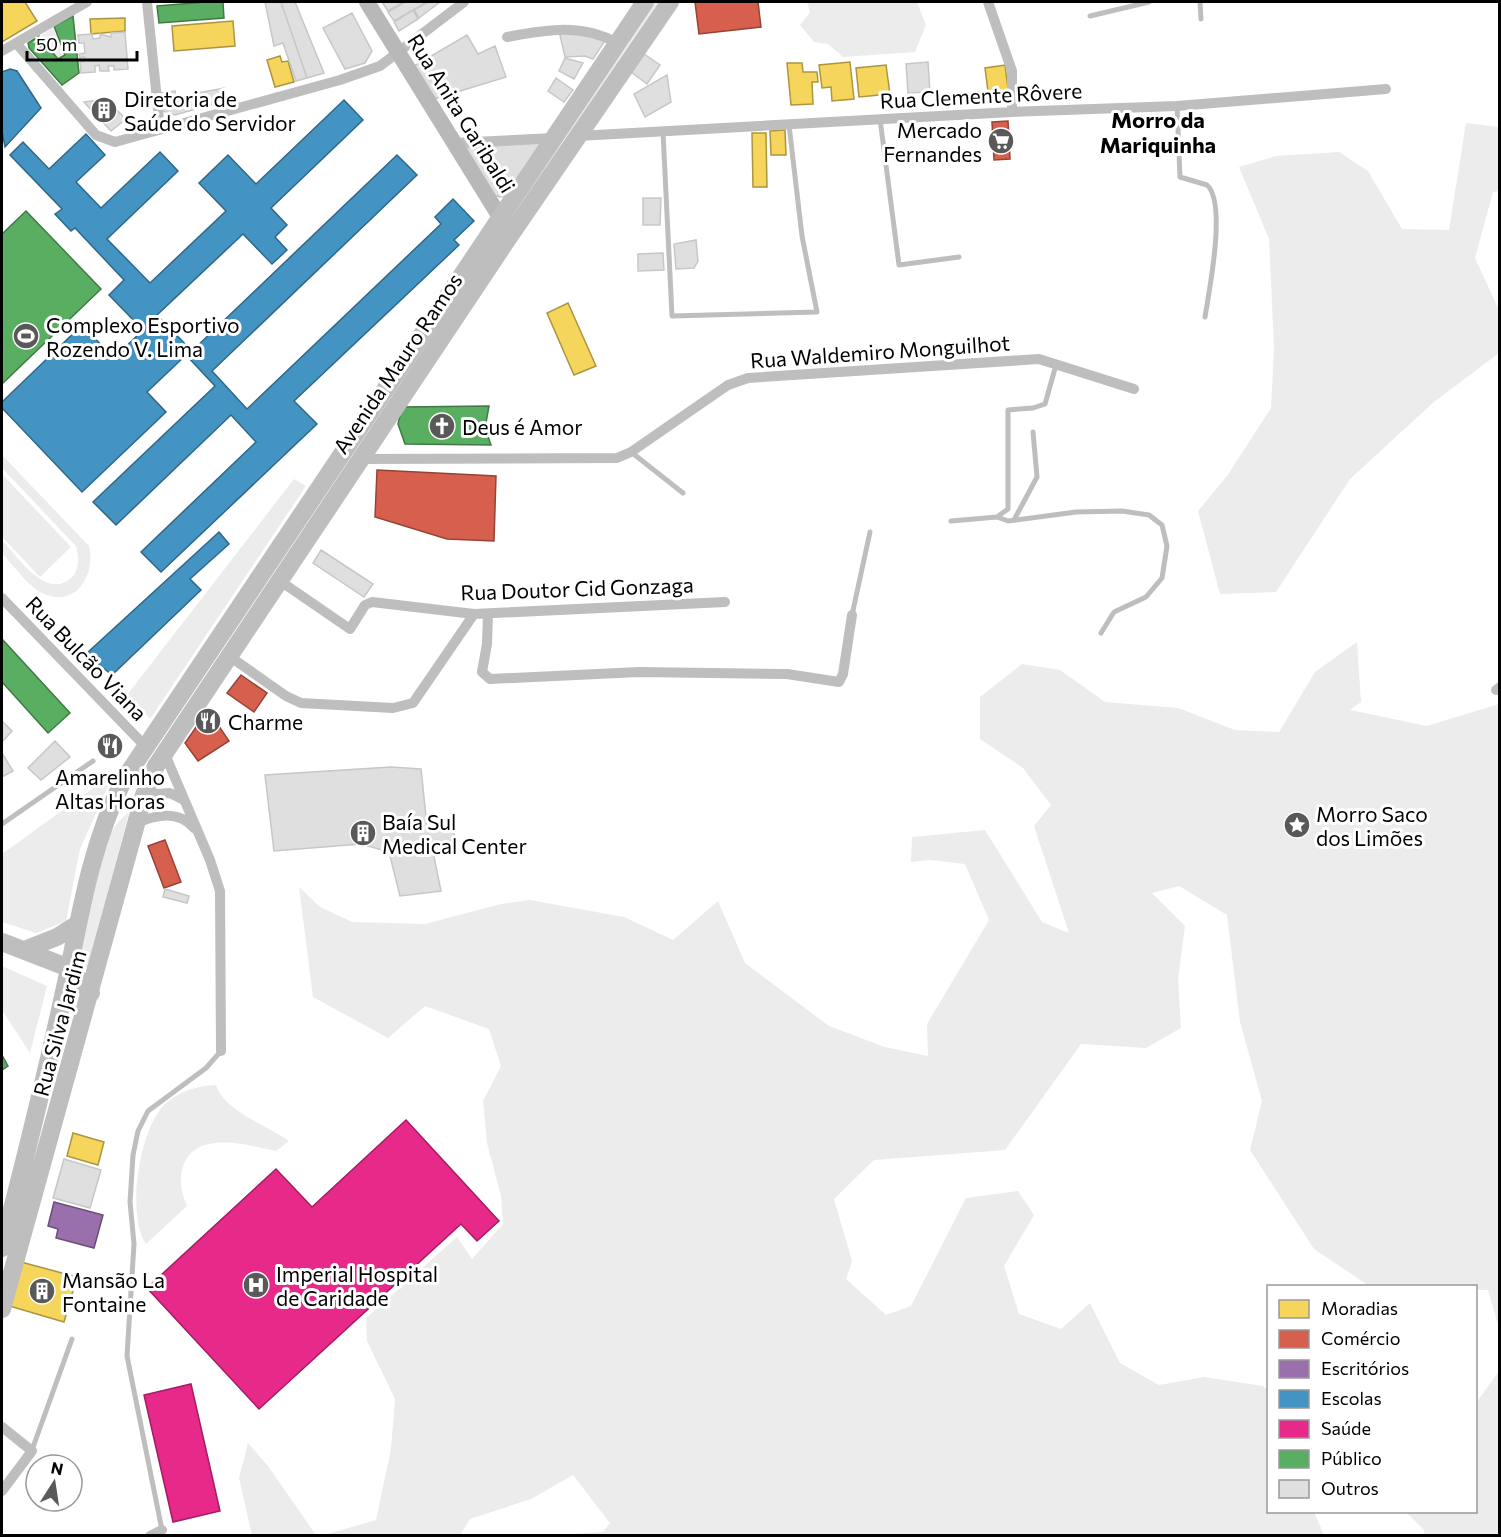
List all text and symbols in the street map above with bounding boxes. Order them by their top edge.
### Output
scale bar [27,24,136,62]
street label: Rua Anita Garibaldi [403,29,521,197]
text: 50 m [36,33,77,55]
street label: Rua Clemente Rôvere [879,77,1083,113]
place label: Diretoria de Saúde do Servidor [124,86,296,135]
building icon: Diretoria de Saúde do Servidor [89,95,119,125]
district label: Morro da Mariquinha [1100,106,1216,158]
place label: Mercado Fernandes [883,117,982,166]
supermarket icon: Mercado Fernandes [986,126,1016,156]
street label: Avenida Mauro Ramos [327,268,467,458]
place label: Complexo Esportivo Rozendo V. Lima [46,312,240,361]
sports icon: Complexo Esportivo Rozendo V. Lima [11,321,41,351]
street label: Rua Waldemiro Monguilhot [749,329,1011,373]
church icon: Deus é Amor [427,411,457,441]
place label: Deus é Amor [462,414,583,439]
street label: Rua Doutor Cid Gonzaga [460,571,694,605]
street label: Rua Bulcão Viana [21,591,153,725]
restaurant icon: Charme [193,706,223,736]
place label: Charme [228,709,303,734]
restaurant icon: Amarelinho Altas Horas [95,731,125,761]
place label: Amarelinho Altas Horas [55,764,165,813]
place label: Morro Saco dos Limões [1316,801,1428,850]
place label: Baía Sul Medical Center [382,809,527,858]
place icon: Morro Saco dos Limões [1282,810,1312,840]
building icon: Baía Sul Medical Center [348,818,378,848]
street label: Rua Silva Jardim [27,947,91,1099]
place label: Imperial Hospital de Caridade [276,1261,438,1310]
place label: Mansão La Fontaine [62,1267,165,1316]
hospital icon: Imperial Hospital de Caridade [241,1270,271,1300]
building icon: Mansão La Fontaine [27,1276,57,1306]
legend [1267,1285,1477,1513]
text: Moradias [1321,1297,1398,1319]
text: Comércio [1321,1327,1400,1349]
text: Escritórios [1321,1357,1409,1379]
text: Escolas [1321,1387,1382,1409]
text: Saúde [1321,1417,1371,1439]
text: Público [1321,1447,1382,1469]
north arrow [24,1453,84,1513]
text: N [49,1457,65,1478]
text: Outros [1321,1477,1379,1499]

